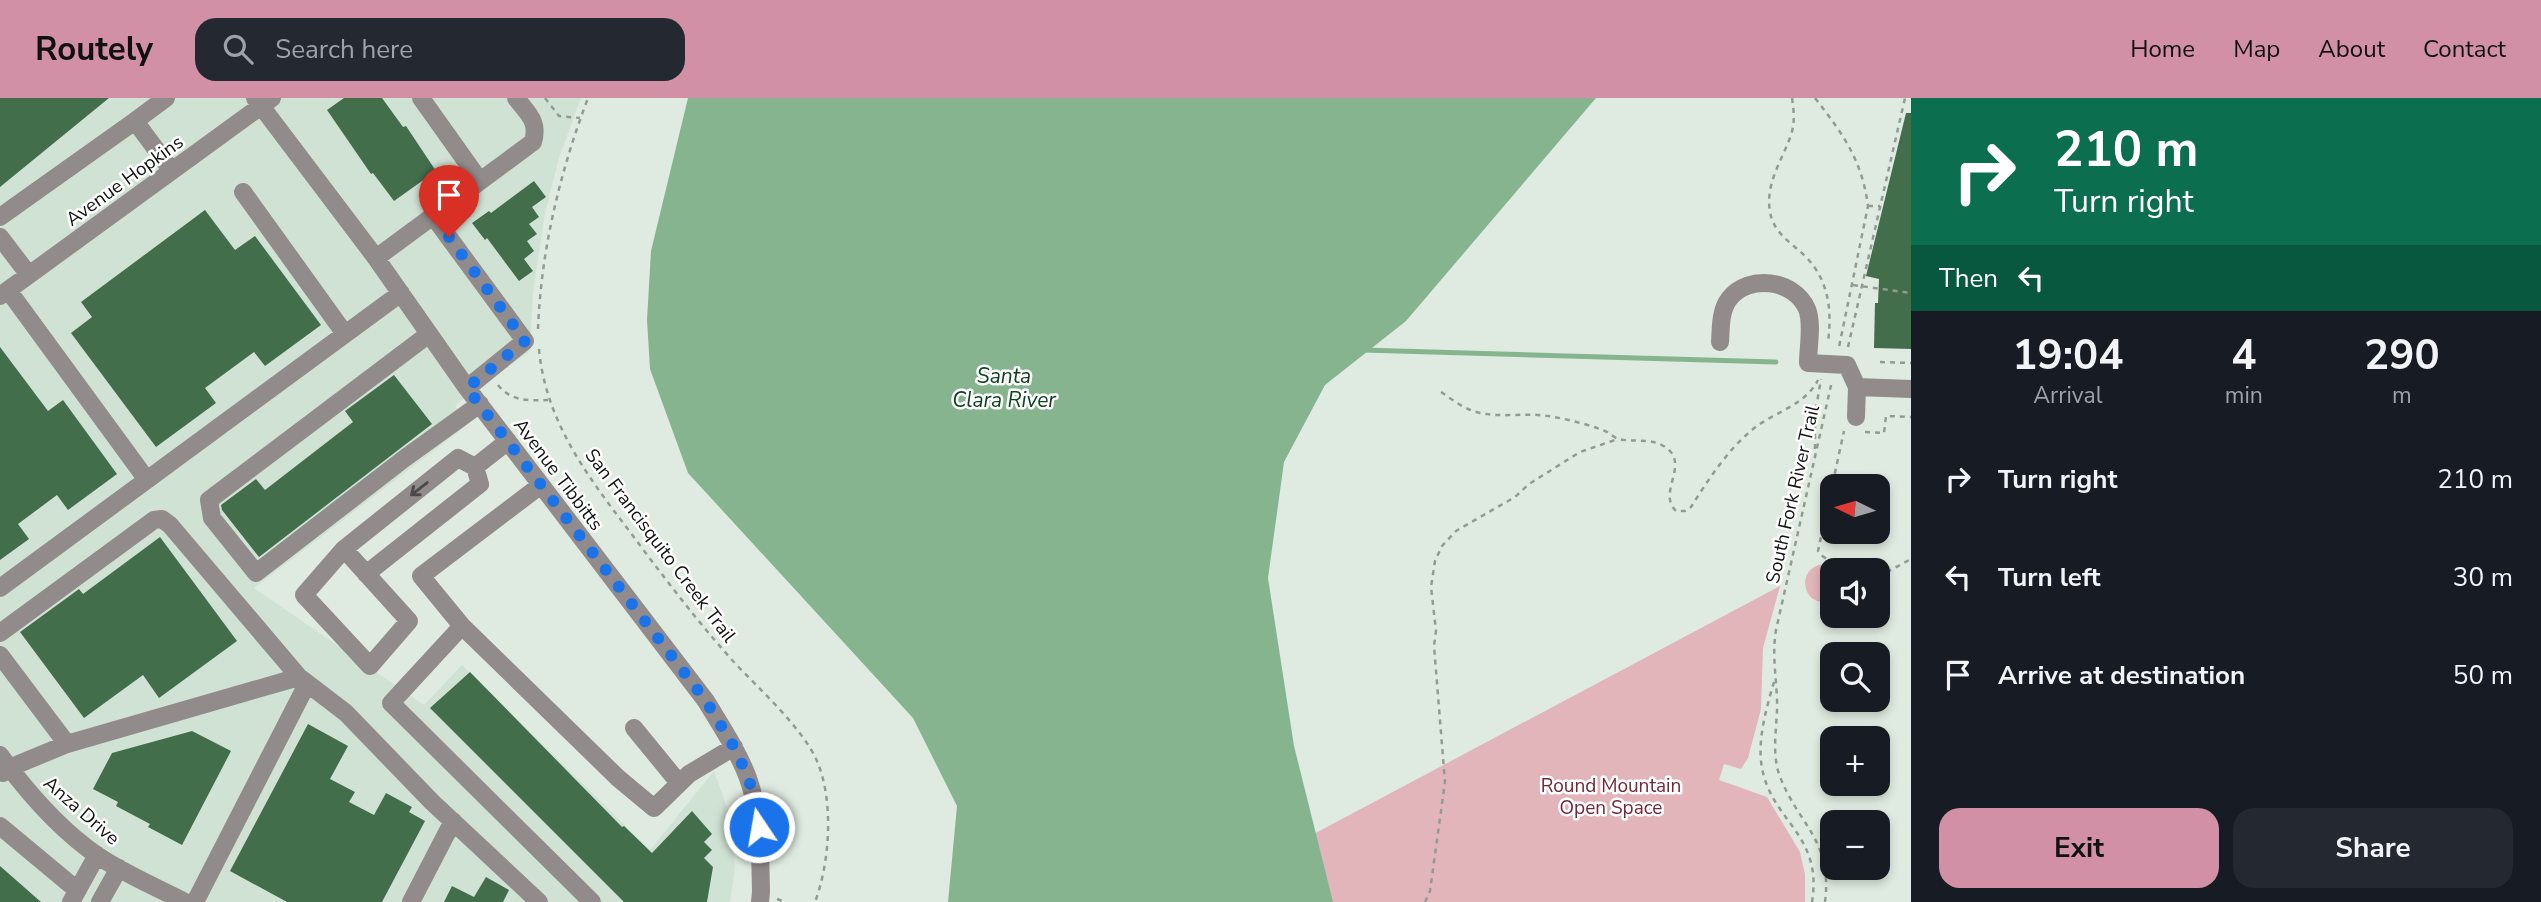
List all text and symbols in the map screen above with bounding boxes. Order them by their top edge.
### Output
search box [195,18,685,81]
text: Routely [35,27,153,72]
icon: search [219,30,257,68]
text: Search here [275,32,413,67]
text: Home [2130,33,2195,65]
text: Map [2233,33,2280,65]
text: About [2318,33,2385,65]
text: Contact [2423,33,2506,65]
text: 210 m [2054,116,2198,183]
icon: right [1939,126,2030,217]
street label: Avenue Hopkins [61,129,189,232]
pin [419,165,479,237]
icon: arrive [430,176,468,214]
text: Turn right [2054,180,2194,223]
icon: left [2012,259,2050,297]
text: Then [1939,261,1998,296]
text: 19:04 [2012,327,2123,384]
text: 4 [2231,327,2256,384]
text: 290 [2364,327,2440,384]
water label: Santa Clara River [952,362,1056,414]
text: Arrival [2033,380,2102,411]
text: min [2225,380,2263,411]
text: m [2392,380,2412,411]
street label: South Fork River Trail [1760,402,1826,586]
street label: Avenue Tibbitts [507,413,609,536]
street label: San Francisquito Creek Trail [579,443,742,648]
icon: right [1939,460,1977,498]
text: Turn right [1998,462,2117,497]
text: 210 m [2437,462,2513,497]
north arrow [1820,474,1890,544]
map controls [1820,474,1890,880]
one-way arrow [411,482,429,497]
button: sound [1820,558,1890,628]
icon: left [1939,558,1977,596]
text: Turn left [1998,560,2101,595]
text: 30 m [2453,560,2513,595]
button: search [1820,642,1890,712]
icon: arrive [1939,656,1977,694]
text: Arrive at destination [1998,658,2245,693]
text: 50 m [2453,658,2513,693]
button: + [1820,726,1890,796]
street label: Anza Drive [38,770,125,851]
park label: Round Mountain Open Space [1541,773,1681,821]
position arrow [722,790,796,864]
button: Exit [1939,808,2219,888]
button: Share [2233,808,2513,888]
button: − [1820,810,1890,880]

